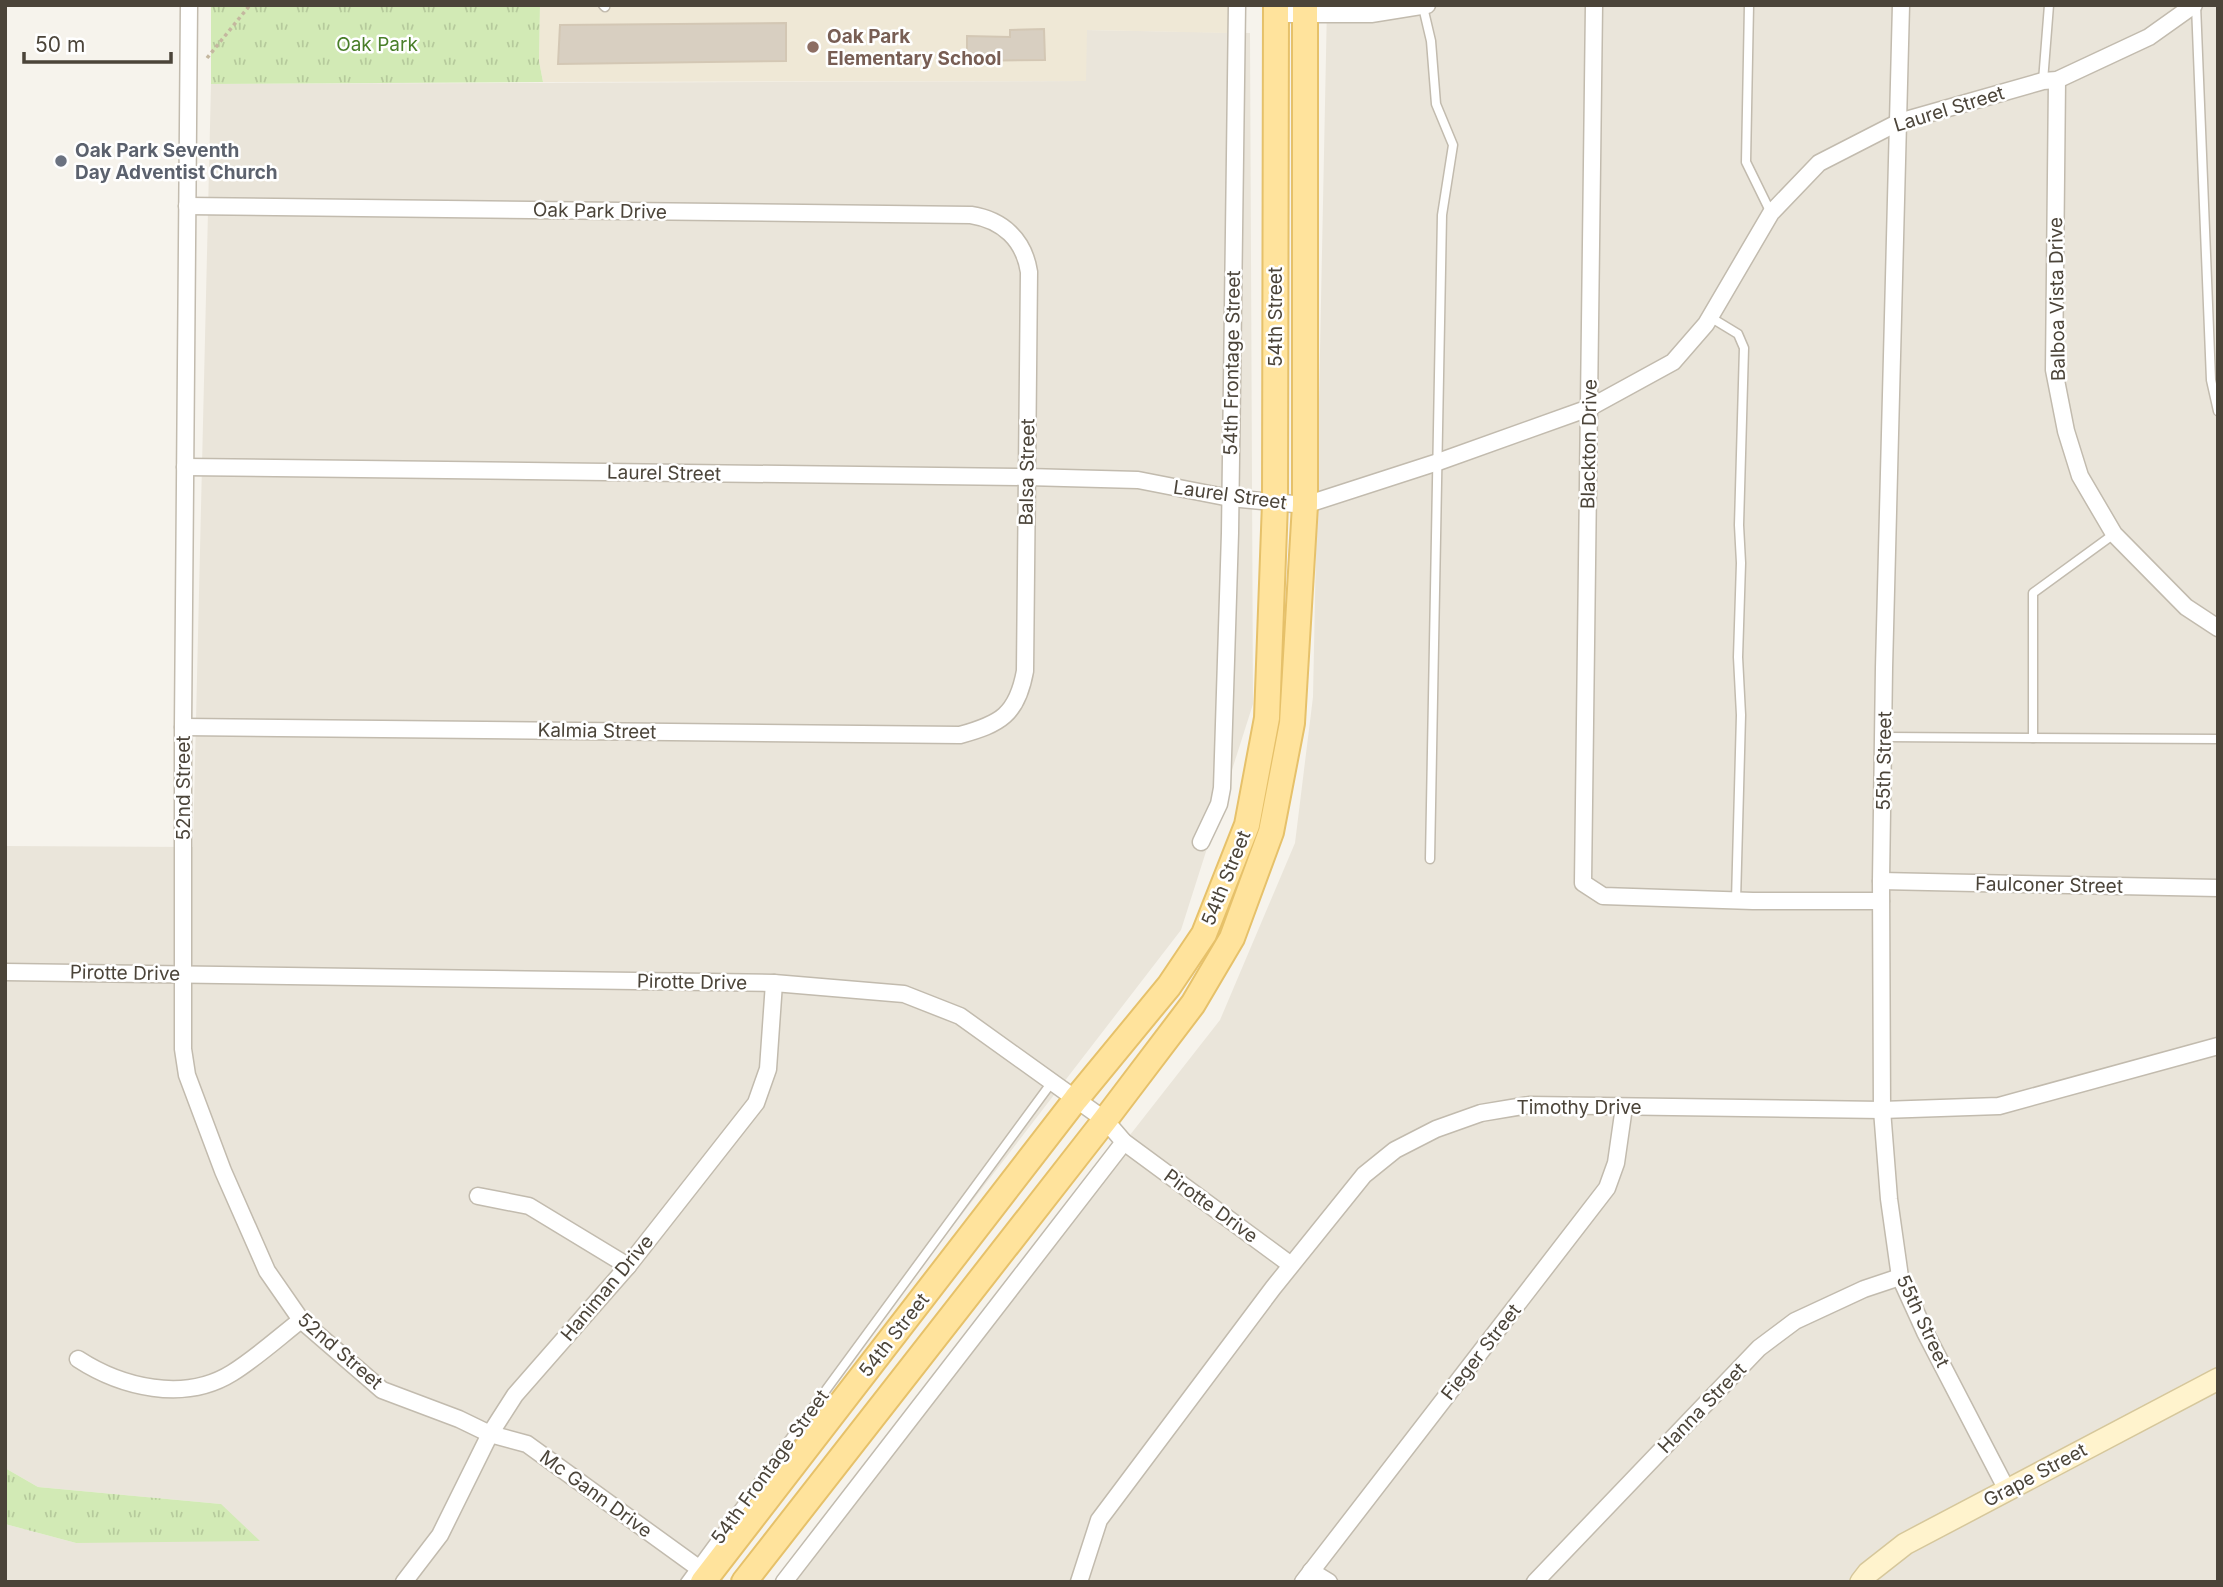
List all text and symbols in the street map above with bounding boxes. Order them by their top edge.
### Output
scale bar [24,21,172,65]
place label: Oak Park Elementary School [827,25,1001,70]
text: 50 m [35,32,85,57]
park label: Oak Park [336,33,418,56]
marker: Oak Park Elementary School [805,39,821,55]
street label: Laurel Street [1891,81,2007,137]
place label: Oak Park Seventh Day Adventist Church [75,139,278,184]
marker: Oak Park Seventh Day Adventist Church [53,153,69,169]
street label: Oak Park Drive [533,198,667,224]
street label: Balboa Vista Drive [2044,217,2070,381]
street label: 54th Street [1264,267,1287,367]
street label: 54th Frontage Street [1219,270,1245,456]
street label: Blackton Drive [1576,379,1602,509]
street label: Balsa Street [1015,418,1039,526]
street label: Laurel Street [607,461,721,485]
street label: Laurel Street [1172,476,1288,514]
street label: 55th Street [1872,711,1896,811]
street label: Kalmia Street [537,718,657,744]
street label: 52nd Street [172,736,195,840]
street label: 54th Street [1197,827,1255,929]
street label: Faulconer Street [1975,872,2123,898]
street label: Pirotte Drive [70,961,180,985]
street label: Pirotte Drive [637,970,747,994]
street label: Timothy Drive [1516,1096,1642,1119]
street label: Pirotte Drive [1160,1164,1262,1248]
street label: Haniman Drive [556,1230,658,1346]
street label: 55th Street [1892,1271,1954,1371]
street label: 54th Street [854,1288,934,1382]
street label: Fieger Street [1436,1299,1526,1405]
street label: 52nd Street [293,1308,387,1394]
street label: Hanna Street [1653,1358,1751,1458]
street label: 54th Frontage Street [706,1385,834,1549]
street label: Grape Street [1979,1438,2091,1512]
street label: Mc Gann Drive [535,1446,657,1542]

